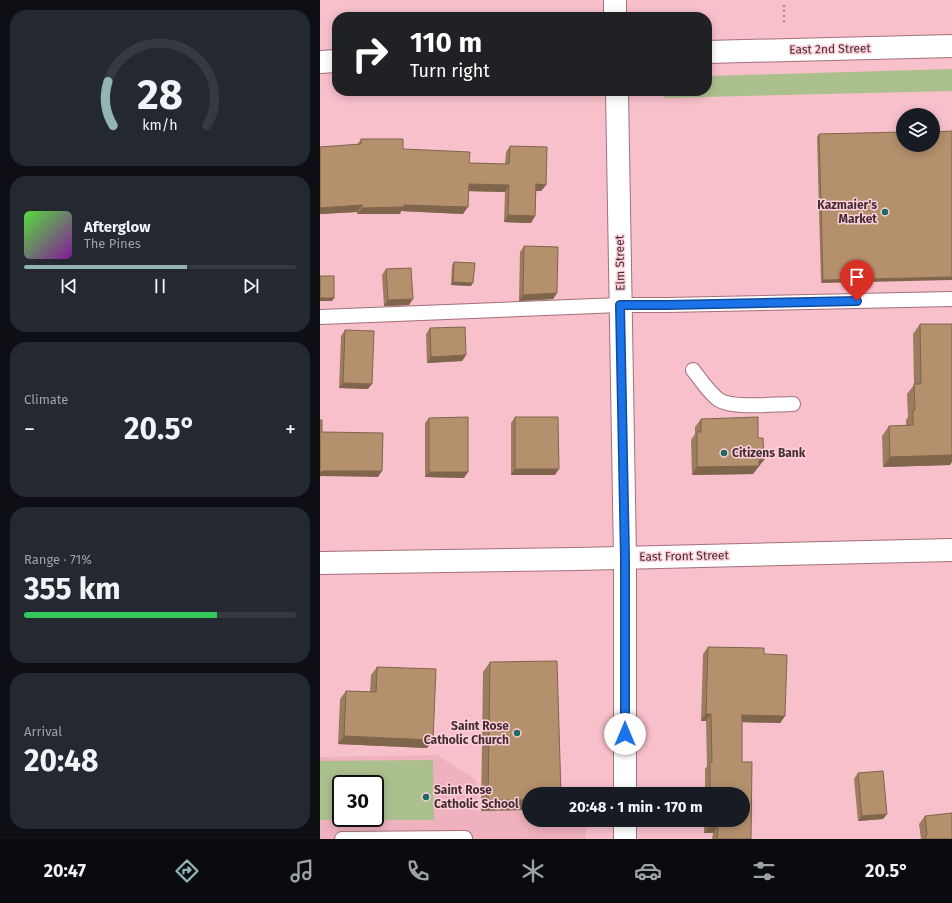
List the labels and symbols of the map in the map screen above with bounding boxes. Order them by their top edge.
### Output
street label: East 2nd Street [789,41,872,57]
place label: Kazmaier's Market [817,198,877,226]
marker: Kazmaier's Market [880,207,890,217]
street label: Elm Street [613,234,627,291]
pin [840,260,874,301]
place label: Citizens Bank [732,446,806,460]
marker: Citizens Bank [719,448,729,458]
street label: East Front Street [639,548,730,564]
position arrow [604,713,646,755]
place label: Saint Rose Catholic Church [424,719,509,747]
marker: Saint Rose Catholic Church [512,728,522,738]
speed limit sign: 30 [332,775,384,827]
place label: Saint Rose Catholic School [434,783,519,811]
marker: Saint Rose Catholic School [421,792,431,802]

